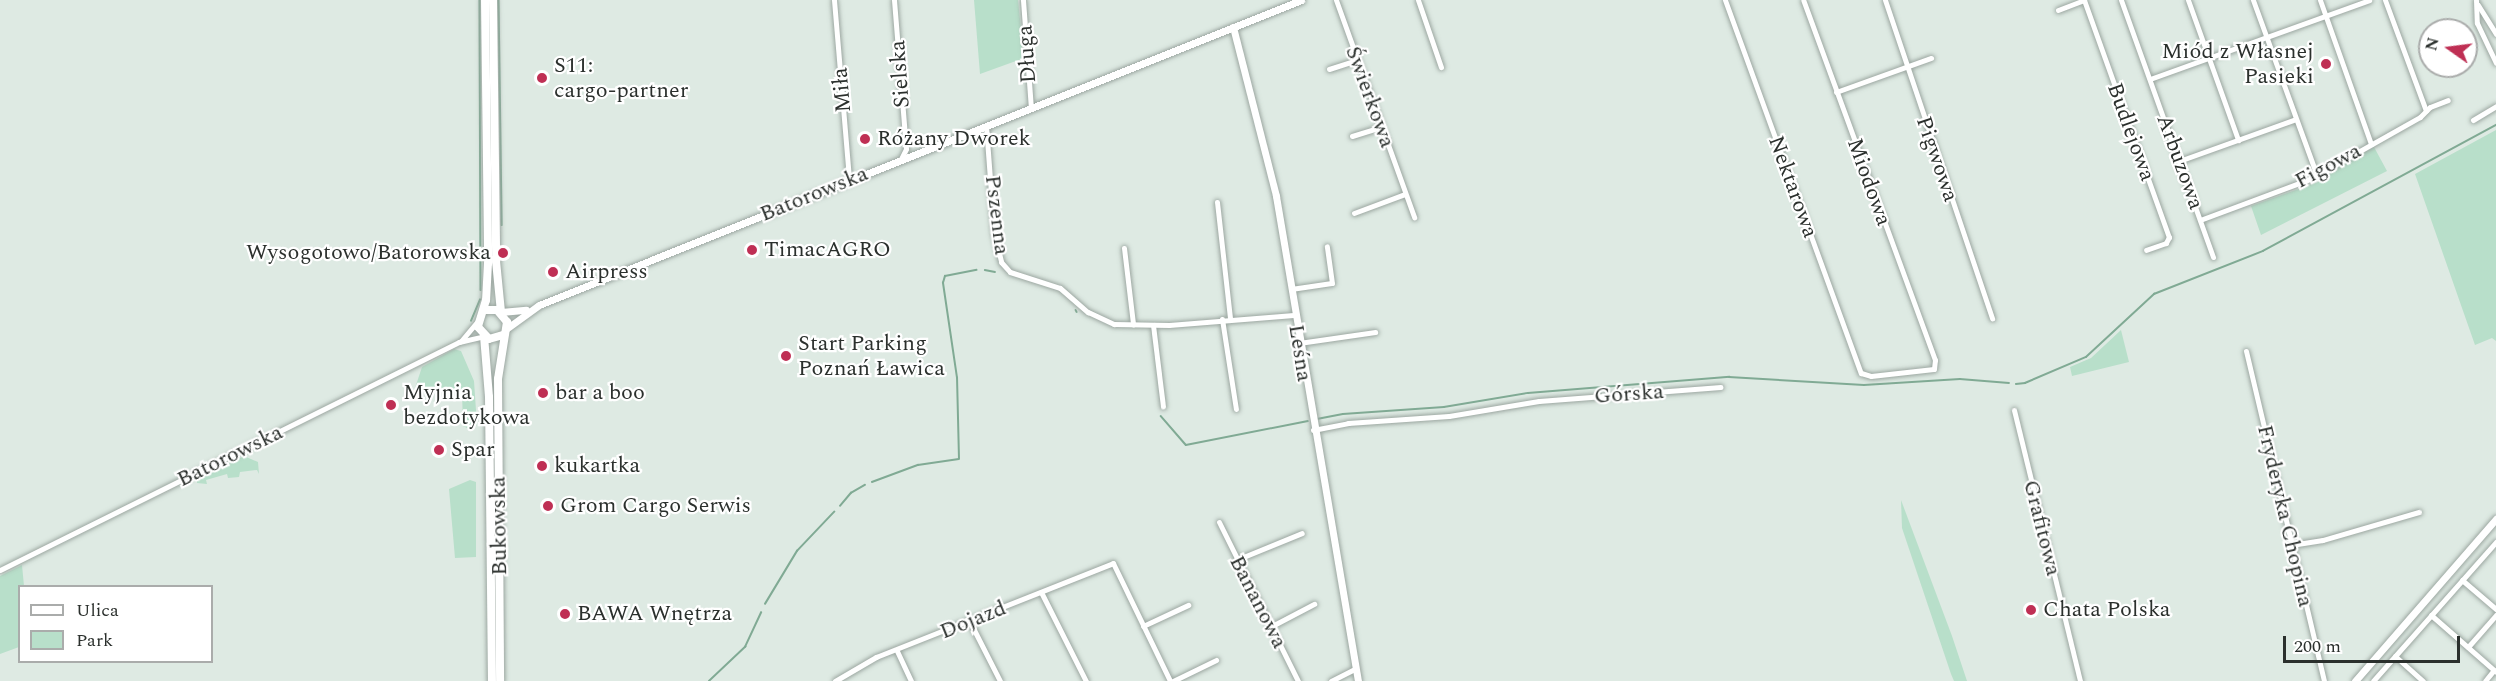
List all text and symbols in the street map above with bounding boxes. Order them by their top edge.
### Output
north arrow [2418,18,2478,78]
street label: Długa [1012,24,1042,84]
text: N [2419,35,2446,53]
place label: Miód z Własnej Pasieki [2161,38,2314,90]
street label: Sielska [884,39,916,109]
street label: Świerkowa [1339,43,1401,151]
place label: S11: cargo-partner [554,52,688,104]
marker: Miód z Własnej Pasieki [2319,57,2333,71]
street label: Miła [827,66,857,114]
marker: S11: cargo-partner [535,71,549,85]
street label: Budlejowa [2101,79,2161,185]
street label: Arbuzowa [2151,111,2209,213]
street label: Pigwowa [1910,113,1964,205]
place label: Różany Dworek [877,126,1031,152]
marker: Różany Dworek [858,132,872,146]
street label: Nektarowa [1762,132,1824,242]
street label: Miodowa [1841,135,1897,229]
street label: Figowa [2290,138,2366,194]
street label: Batorowska [756,160,872,228]
street label: Pszenna [979,174,1015,256]
place label: TimacAGRO [764,237,891,263]
place label: Wysogotowo/Batorowska [246,240,491,266]
marker: TimacAGRO [745,243,759,257]
marker: Wysogotowo/Batorowska [496,246,510,260]
place label: Airpress [565,259,648,285]
marker: Airpress [546,265,560,279]
street label: Leśna [1282,323,1318,383]
place label: Start Parking Poznań Ławica [798,330,945,382]
marker: Start Parking Poznań Ławica [779,349,793,363]
street label: Górska [1593,378,1665,410]
place label: Myjnia bezdotykowa [403,379,530,430]
place label: bar a boo [555,380,645,406]
marker: bar a boo [536,386,550,400]
marker: Myjnia bezdotykowa [384,398,398,412]
street label: Batorowska [173,419,287,493]
street label: Fryderyka Chopina [2251,422,2319,610]
place label: Spar [451,437,495,463]
marker: Spar [432,443,446,457]
place label: kukartka [554,453,640,479]
marker: kukartka [535,459,549,473]
street label: Bukowska [485,476,513,576]
street label: Grafitowa [2017,477,2067,579]
place label: Grom Cargo Serwis [560,493,751,519]
marker: Grom Cargo Serwis [541,499,555,513]
street label: Bananowa [1223,551,1293,653]
legend [18,585,213,663]
street label: Dojazd [936,595,1010,645]
text: Ulica [76,597,119,624]
place label: Chata Polska [2043,597,2171,623]
place label: BAWA Wnętrza [577,601,732,627]
marker: Chata Polska [2024,603,2038,617]
marker: BAWA Wnętrza [558,607,572,621]
scale bar [2286,624,2463,662]
text: Park [76,627,113,654]
text: 200 m [2294,633,2341,660]

